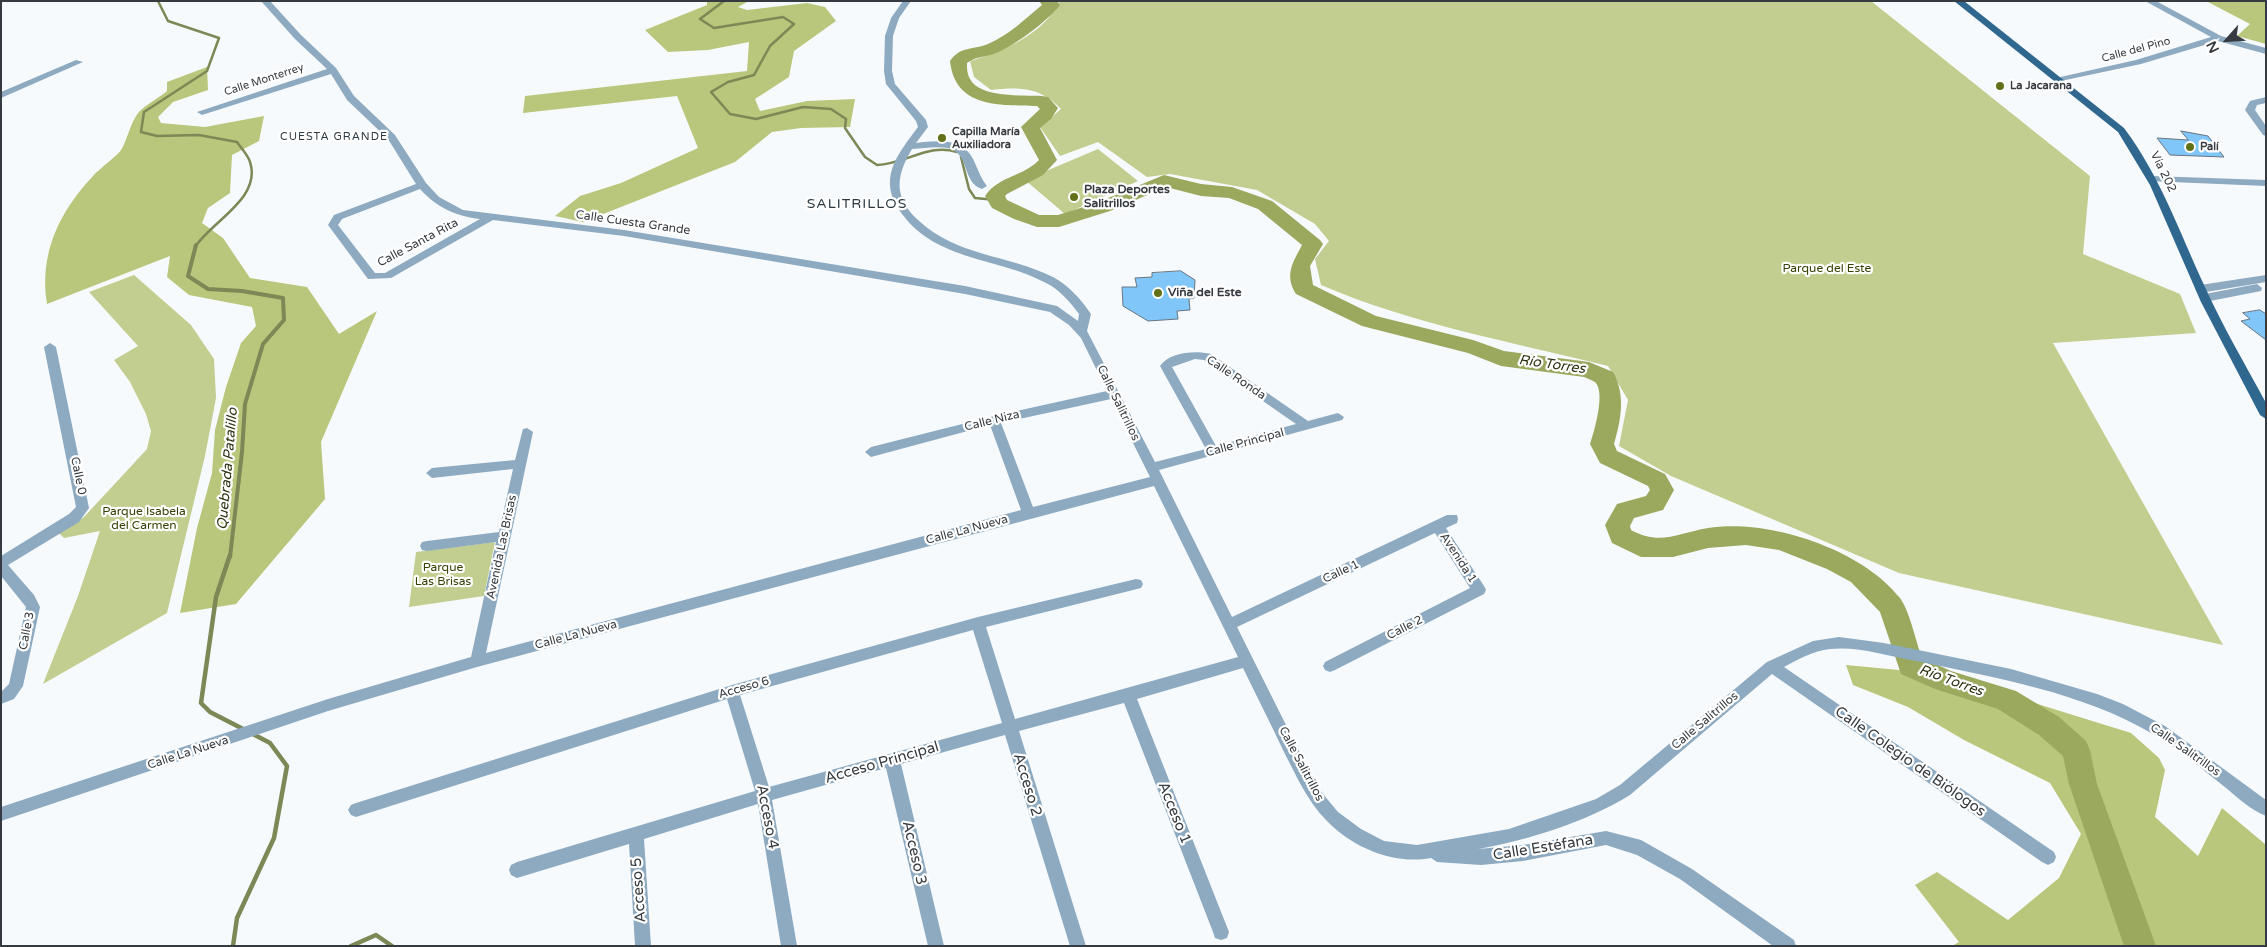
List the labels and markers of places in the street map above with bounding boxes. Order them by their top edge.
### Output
place label: La Jacarana [2010,79,2072,93]
marker: La Jacarana [1994,80,2006,92]
place label: Capilla María Auxiliadora [952,125,1020,151]
marker: Capilla María Auxiliadora [936,132,948,144]
place label: Palí [2200,140,2219,154]
marker: Palí [2184,141,2196,153]
place label: Plaza Deportes Salitrillos [1084,183,1170,211]
marker: Plaza Deportes Salitrillos [1068,191,1080,203]
place label: Viña del Este [1168,286,1241,300]
marker: Viña del Este [1152,287,1164,299]

